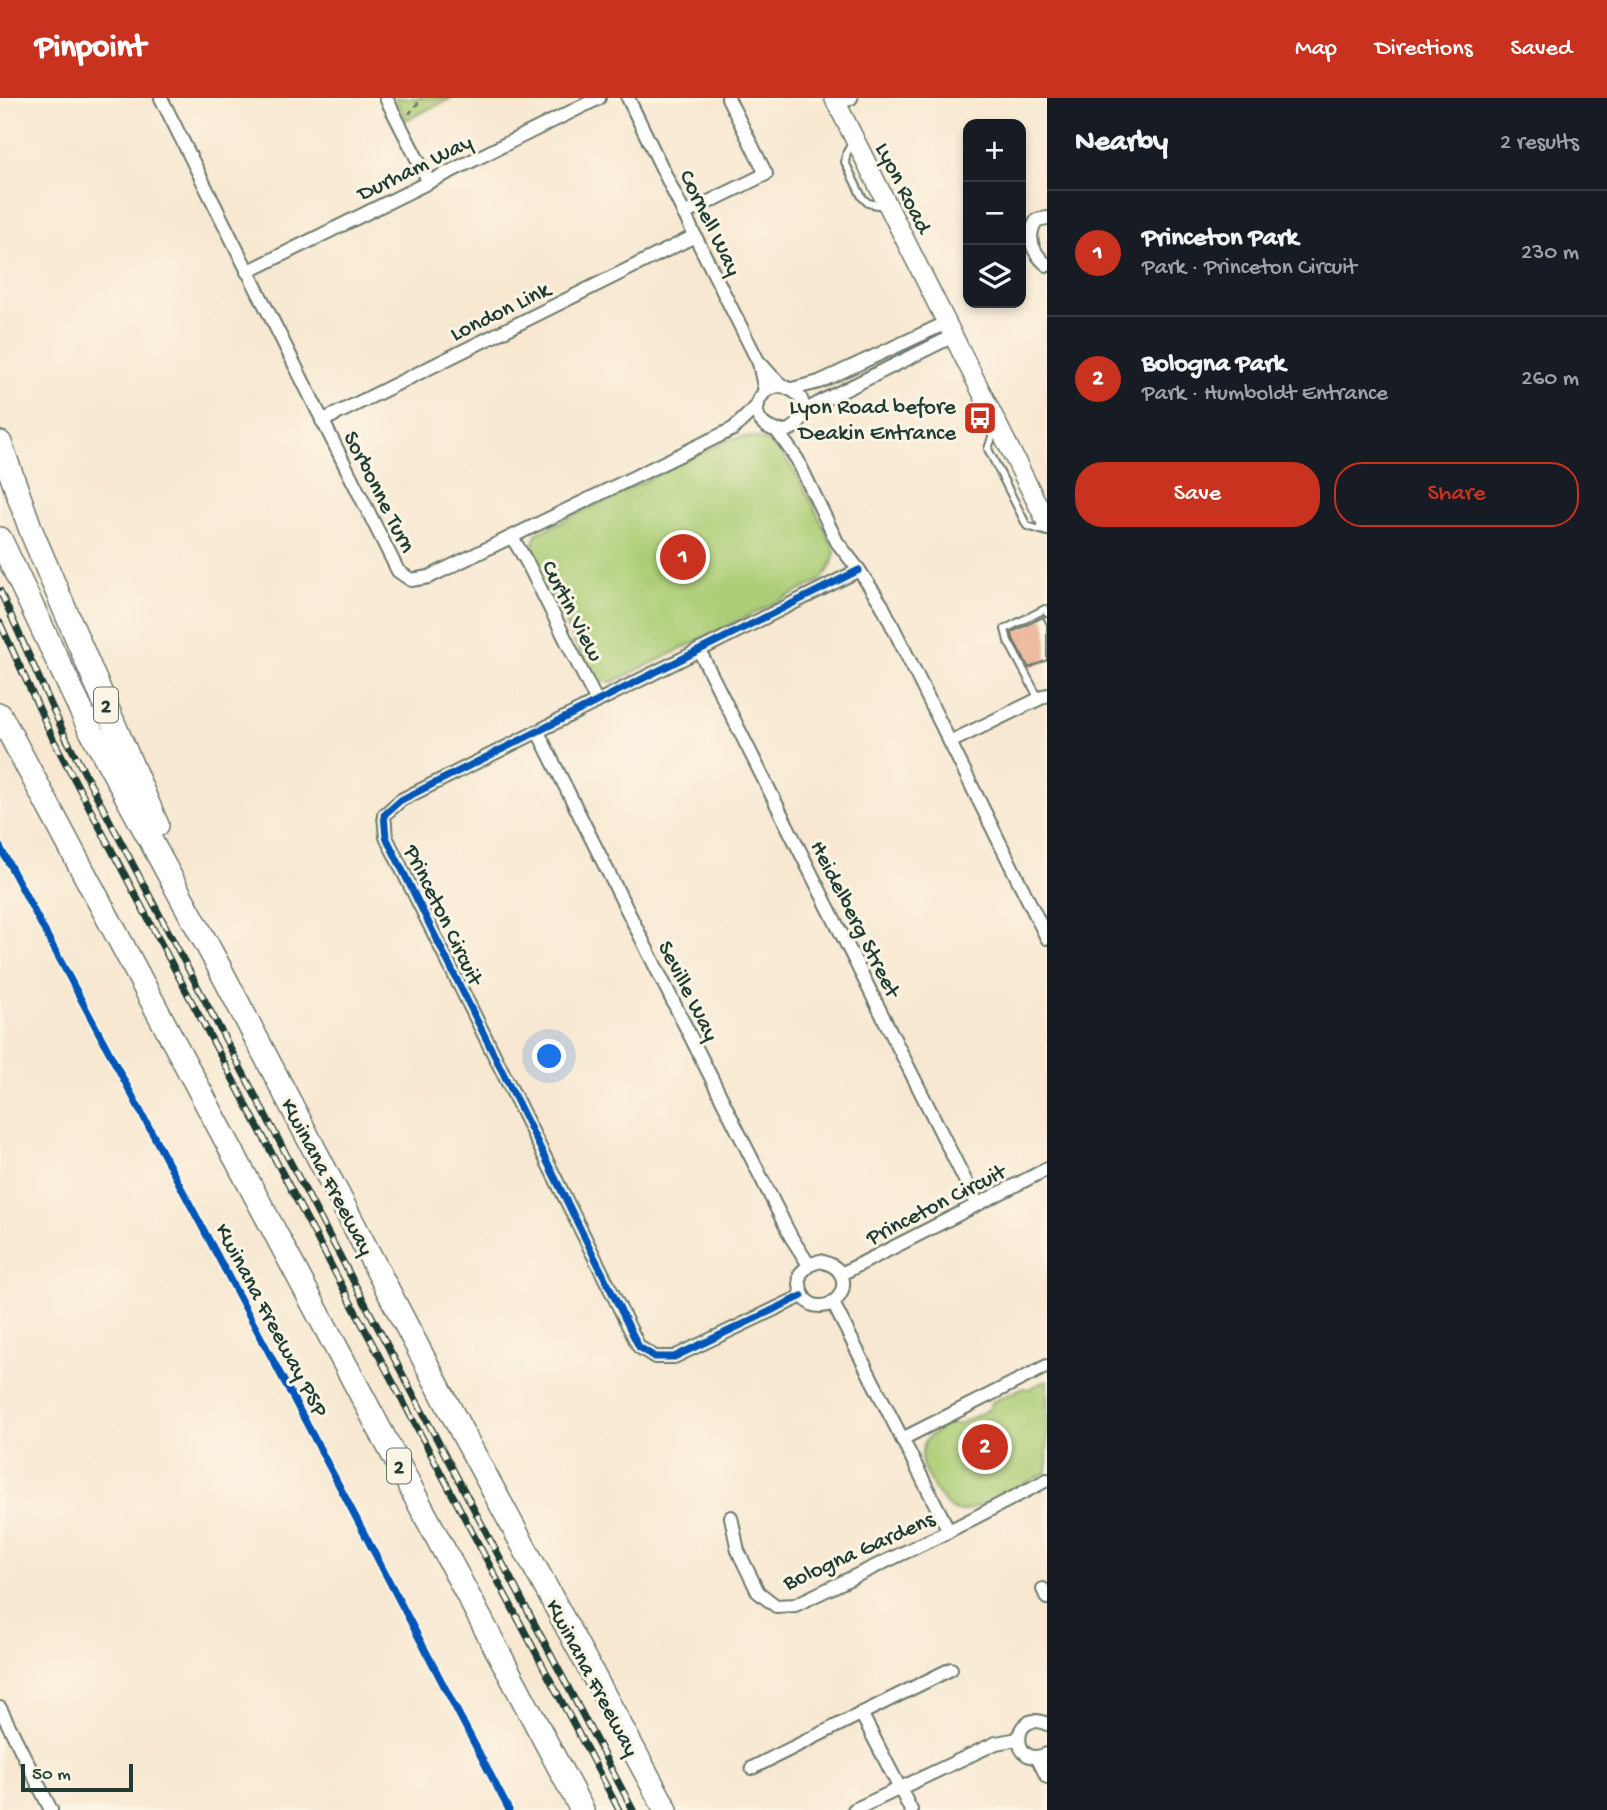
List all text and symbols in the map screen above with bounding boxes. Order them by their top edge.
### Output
text: Pinpoint [35,30,146,68]
text: Map [1295,35,1337,64]
text: Directions [1375,35,1473,64]
text: Saved [1511,35,1572,64]
map controls [963,119,1026,308]
button: + [963,119,1026,182]
text: Nearby [1075,126,1168,161]
street label: Durham Way [352,130,477,209]
text: 2 results [1500,130,1579,157]
street label: Lyon Road [868,139,937,240]
street label: Cornell Way [672,166,746,281]
button: − [963,182,1026,245]
text: Princeton Park [1142,224,1298,255]
text: 1 [1093,240,1103,267]
text: 230 m [1521,240,1579,267]
button: layers [963,245,1026,308]
text: Park · Princeton Circuit [1142,255,1357,282]
street label: London Link [446,276,557,349]
text: Bologna Park [1142,350,1285,381]
text: 2 [1092,366,1104,393]
text: 260 m [1521,366,1579,393]
text: Park · Humboldt Entrance [1142,381,1388,408]
place label: Lyon Road before Deakin Entrance [789,395,957,448]
bus stop icon: Lyon Road before Deakin Entrance [961,399,999,437]
street label: Sorbonne Turn [336,427,420,558]
button: Save [1075,462,1320,527]
button: Share [1334,462,1579,527]
pin: 1 [660,531,706,583]
street label: Curtin View [534,557,608,667]
road number: 2 [94,688,118,722]
street label: Heidelberg Street [803,837,906,1004]
street label: Princeton Circuit [396,840,488,992]
street label: Seville Way [650,937,724,1046]
your location [532,1039,566,1073]
street label: Kwinana Freeway [273,1095,379,1261]
street label: Princeton Circuit [862,1159,1012,1253]
street label: Kwinana Freeway PSP [207,1219,333,1422]
pin: 2 [962,1421,1008,1473]
road number: 2 [387,1448,411,1484]
street label: Bologna Gardens [779,1506,940,1598]
street label: Kwinana Freeway [538,1596,644,1762]
scale bar [21,1761,133,1793]
text: 50 m [32,1764,71,1787]

